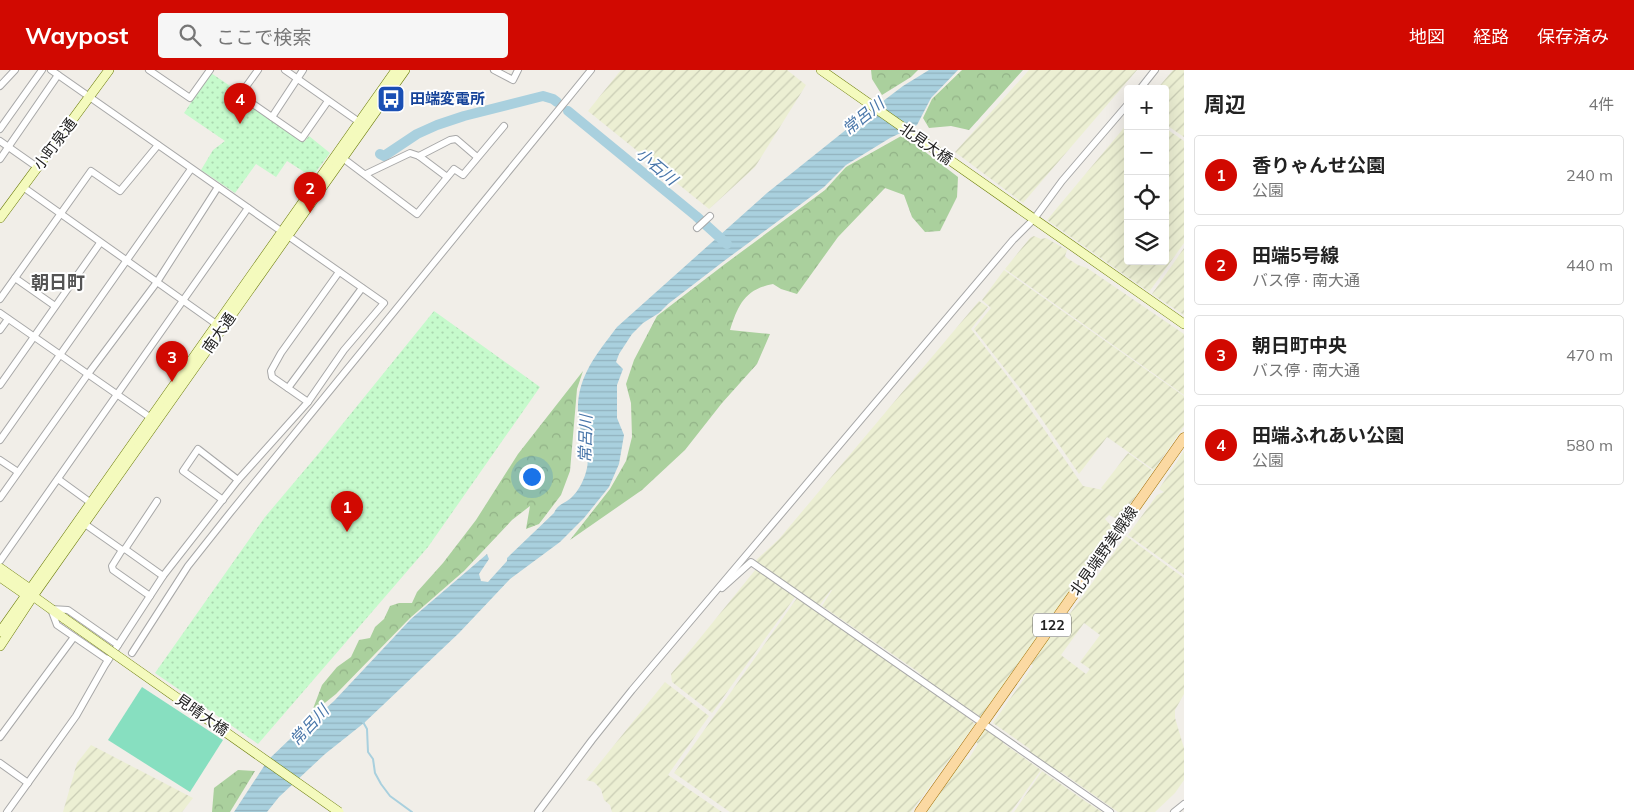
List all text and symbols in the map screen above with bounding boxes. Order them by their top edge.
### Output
search box [158,13,508,58]
text: Waypost [25,20,128,50]
icon: search [176,21,204,49]
text: ここで検索 [216,25,311,49]
text: 地図 [1409,25,1445,48]
text: 経路 [1473,25,1509,48]
text: 保存済み [1537,25,1609,48]
pin: 4 [224,83,256,124]
bus stop icon: 田端変電所 [376,84,406,114]
map controls [1124,85,1169,265]
button: + [1124,85,1169,130]
place label: 田端変電所 [410,89,485,108]
text: 周辺 [1204,91,1246,117]
water label: 常呂川 [838,92,889,139]
text: 4件 [1588,94,1614,114]
street label: 小町泉通 [29,114,80,173]
street label: 北見大橋 [896,119,956,169]
button: − [1124,130,1169,175]
water label: 小石川 [632,143,683,190]
text: 香りゃんせ公園 [1252,153,1385,177]
text: 1 [1216,165,1226,185]
text: 240 m [1566,165,1613,185]
pin: 2 [294,172,326,213]
button: locate [1124,175,1169,220]
text: 公園 [1252,180,1284,200]
button: layers [1124,220,1169,265]
text: 田端5号線 [1252,243,1339,267]
text: 2 [1216,255,1226,275]
text: 440 m [1566,255,1613,275]
text: バス停 · 南大通 [1252,270,1360,290]
district label: 朝日町 [31,271,85,294]
street label: 南大通 [198,309,239,357]
text: 朝日町中央 [1252,333,1347,357]
pin: 3 [156,341,188,382]
text: 3 [1216,345,1226,365]
text: 470 m [1566,345,1613,365]
text: バス停 · 南大通 [1252,360,1360,380]
water label: 常呂川 [575,413,595,463]
text: 田端ふれあい公園 [1252,423,1404,447]
text: 4 [1216,435,1226,455]
text: 580 m [1566,435,1613,455]
text: 公園 [1252,450,1284,470]
your location [519,464,545,490]
pin: 1 [331,491,363,532]
street label: 北見端野美幌線 [1066,502,1141,599]
road number: 122 [1033,614,1071,636]
street label: 見晴大橋 [172,690,232,740]
water label: 常呂川 [285,699,334,749]

